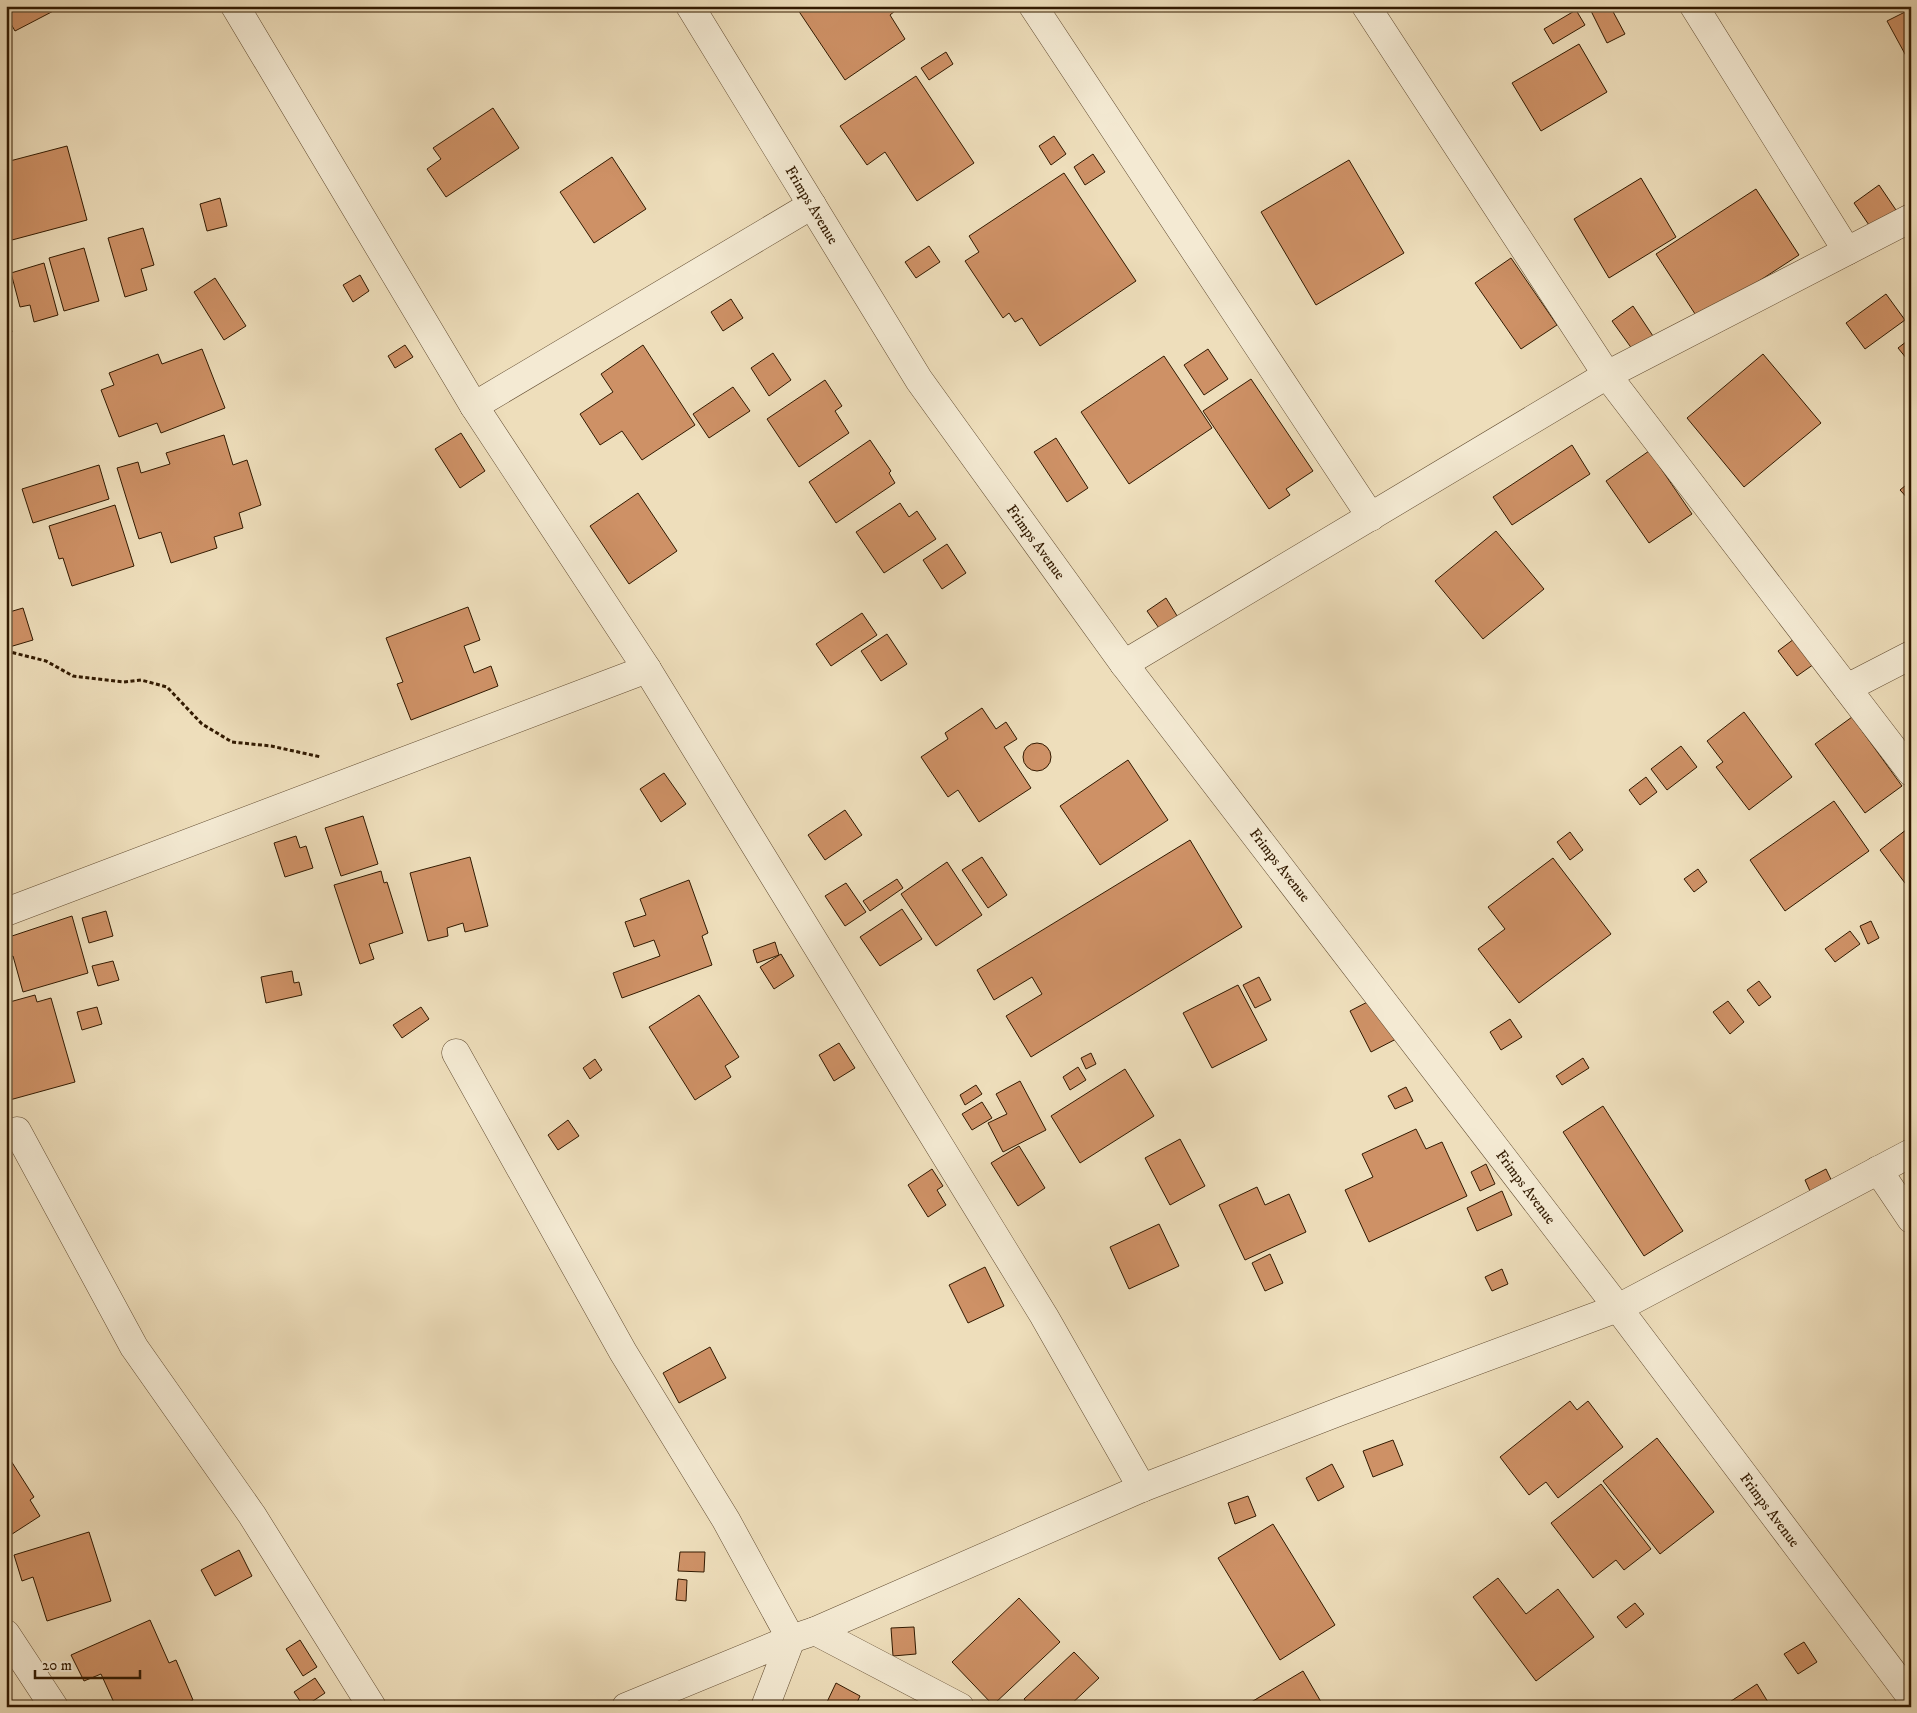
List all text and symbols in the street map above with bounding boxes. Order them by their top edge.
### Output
street label: Frimps Avenue [781,163,842,248]
street label: Frimps Avenue [1002,501,1069,584]
street label: Frimps Avenue [1245,825,1314,906]
street label: Frimps Avenue [1491,1146,1560,1228]
street label: Frimps Avenue [1735,1469,1804,1551]
scale bar [35,1648,140,1680]
text: 20 m [42,1656,72,1675]

